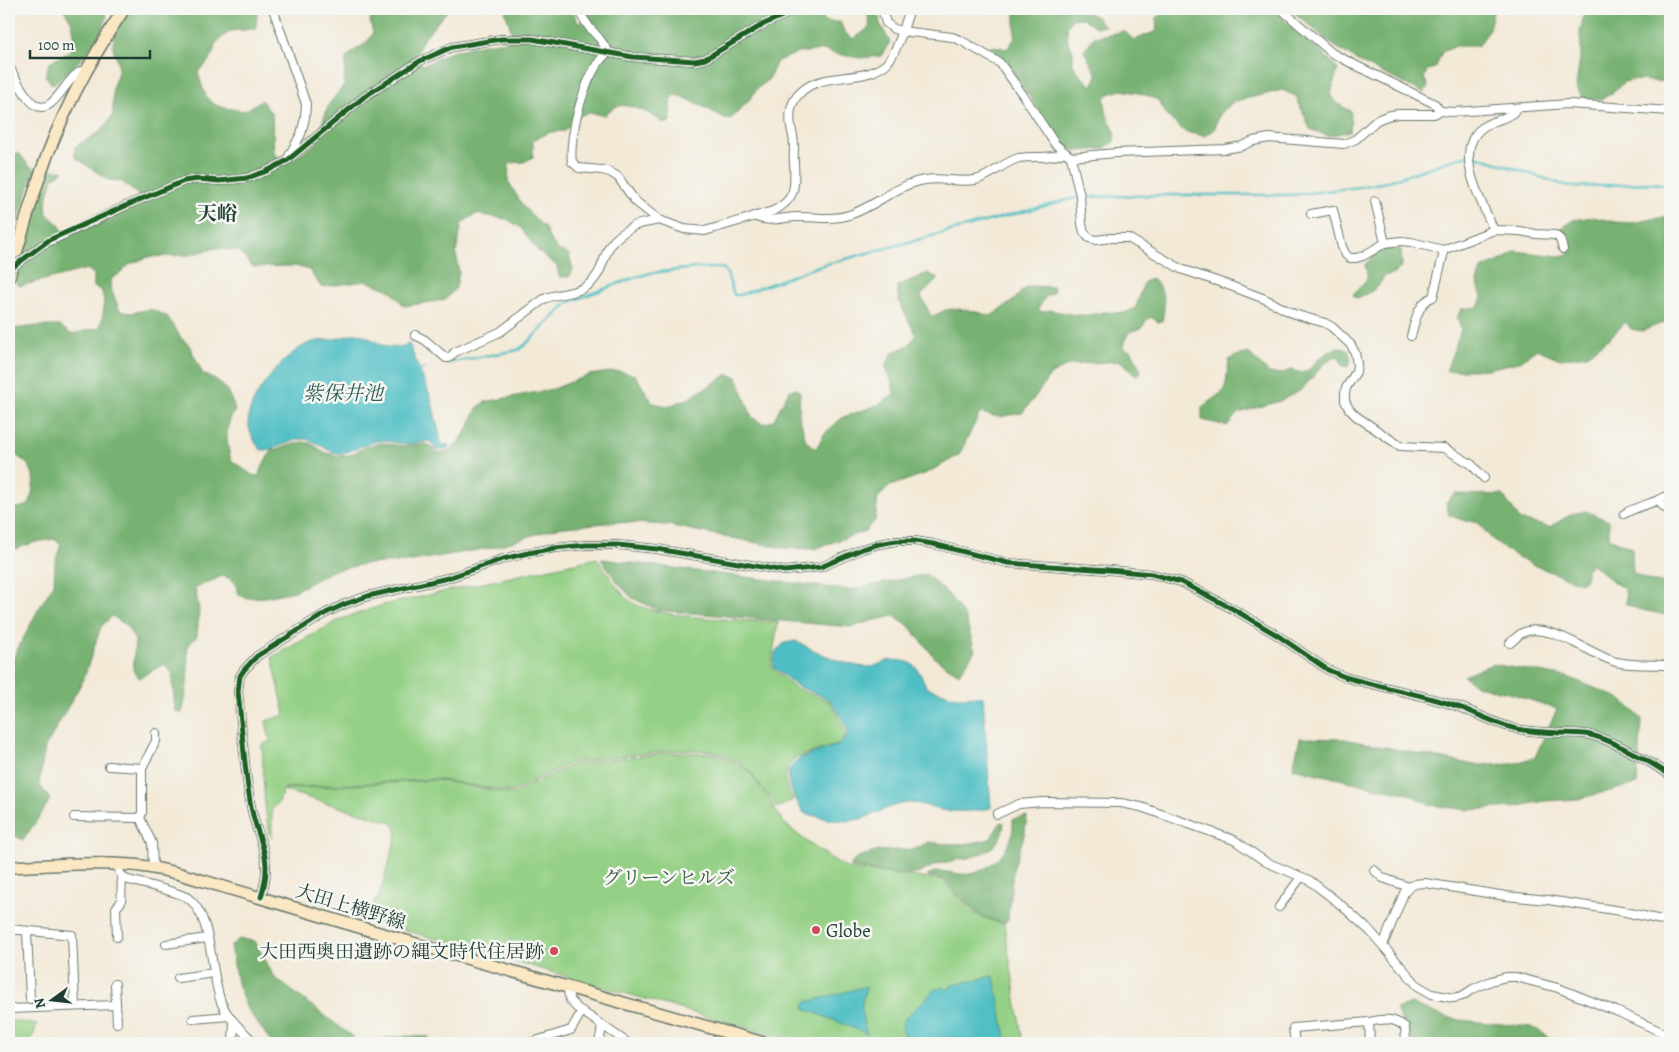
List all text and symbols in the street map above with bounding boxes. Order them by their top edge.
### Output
scale bar [30,28,150,60]
text: 100 m [38,35,75,55]
district label: 天峪 [197,200,238,227]
water label: 紫保井池 [303,380,385,407]
park label: グリーンヒルズ [603,865,735,891]
street label: 大田上横野線 [292,878,409,936]
place label: Globe [826,918,871,944]
marker: Globe [810,924,822,936]
place label: 大田西奥田遺跡の縄文時代住居跡 [259,939,544,965]
marker: 大田西奥田遺跡の縄文時代住居跡 [548,945,560,957]
north arrow [28,974,78,1024]
text: N [29,996,50,1011]

